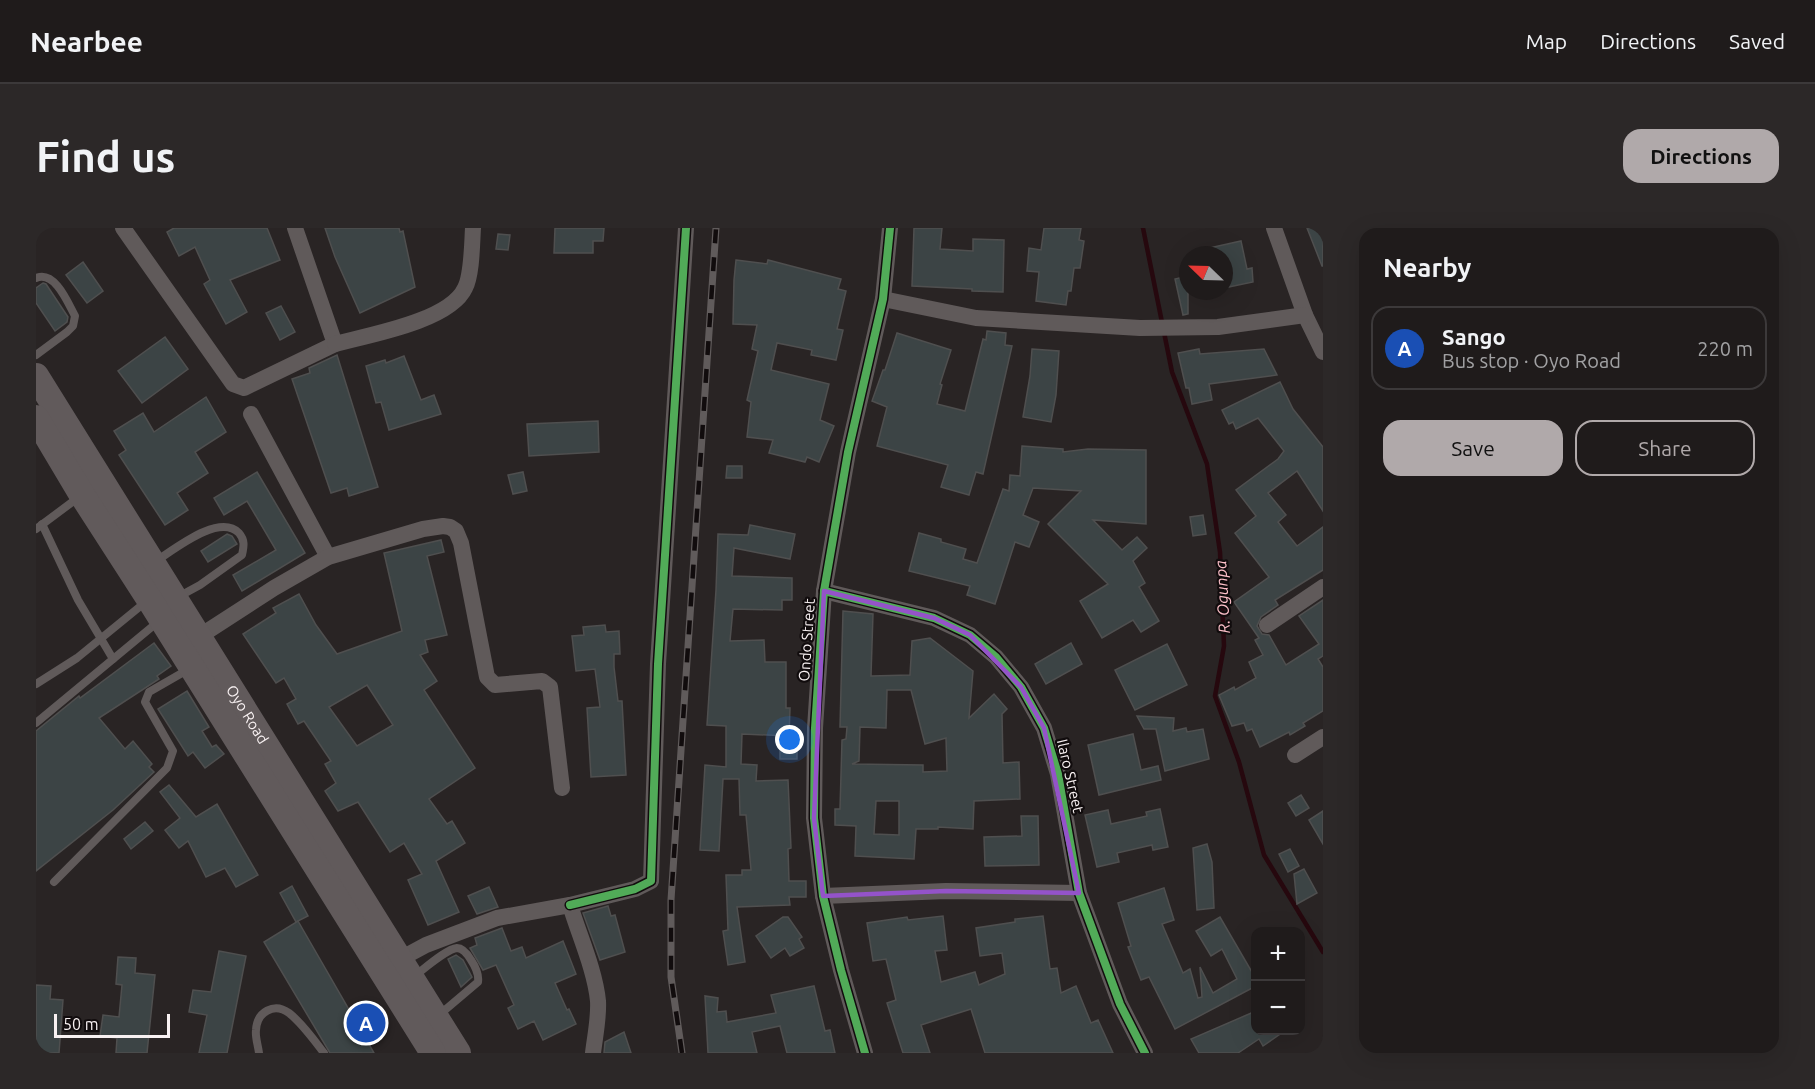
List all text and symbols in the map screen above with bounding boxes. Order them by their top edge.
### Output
text: Nearbee [30,26,143,57]
text: Map [1526,29,1567,53]
text: Directions [1600,29,1696,53]
text: Saved [1729,29,1785,53]
button: Directions [1623,129,1779,183]
text: Find us [36,133,175,180]
north arrow [1179,246,1233,300]
text: Nearby [1383,253,1471,282]
text: Sango [1442,324,1506,349]
text: A [1397,337,1412,360]
text: 220 m [1697,337,1753,360]
text: Bus stop · Oyo Road [1442,349,1621,372]
button: Save [1383,420,1563,476]
button: Share [1575,420,1755,476]
water label: R. Ogunpa [1211,560,1233,634]
street label: Ondo Street [795,598,818,682]
street label: Oyo Road [223,682,272,747]
your location [775,725,804,754]
street label: Ilaro Street [1054,737,1087,815]
map controls [1251,927,1305,1035]
button: + [1251,927,1305,981]
button: − [1251,981,1305,1035]
pin: A [346,1000,386,1046]
scale bar [54,1011,170,1038]
text: 50 m [63,1015,99,1033]

